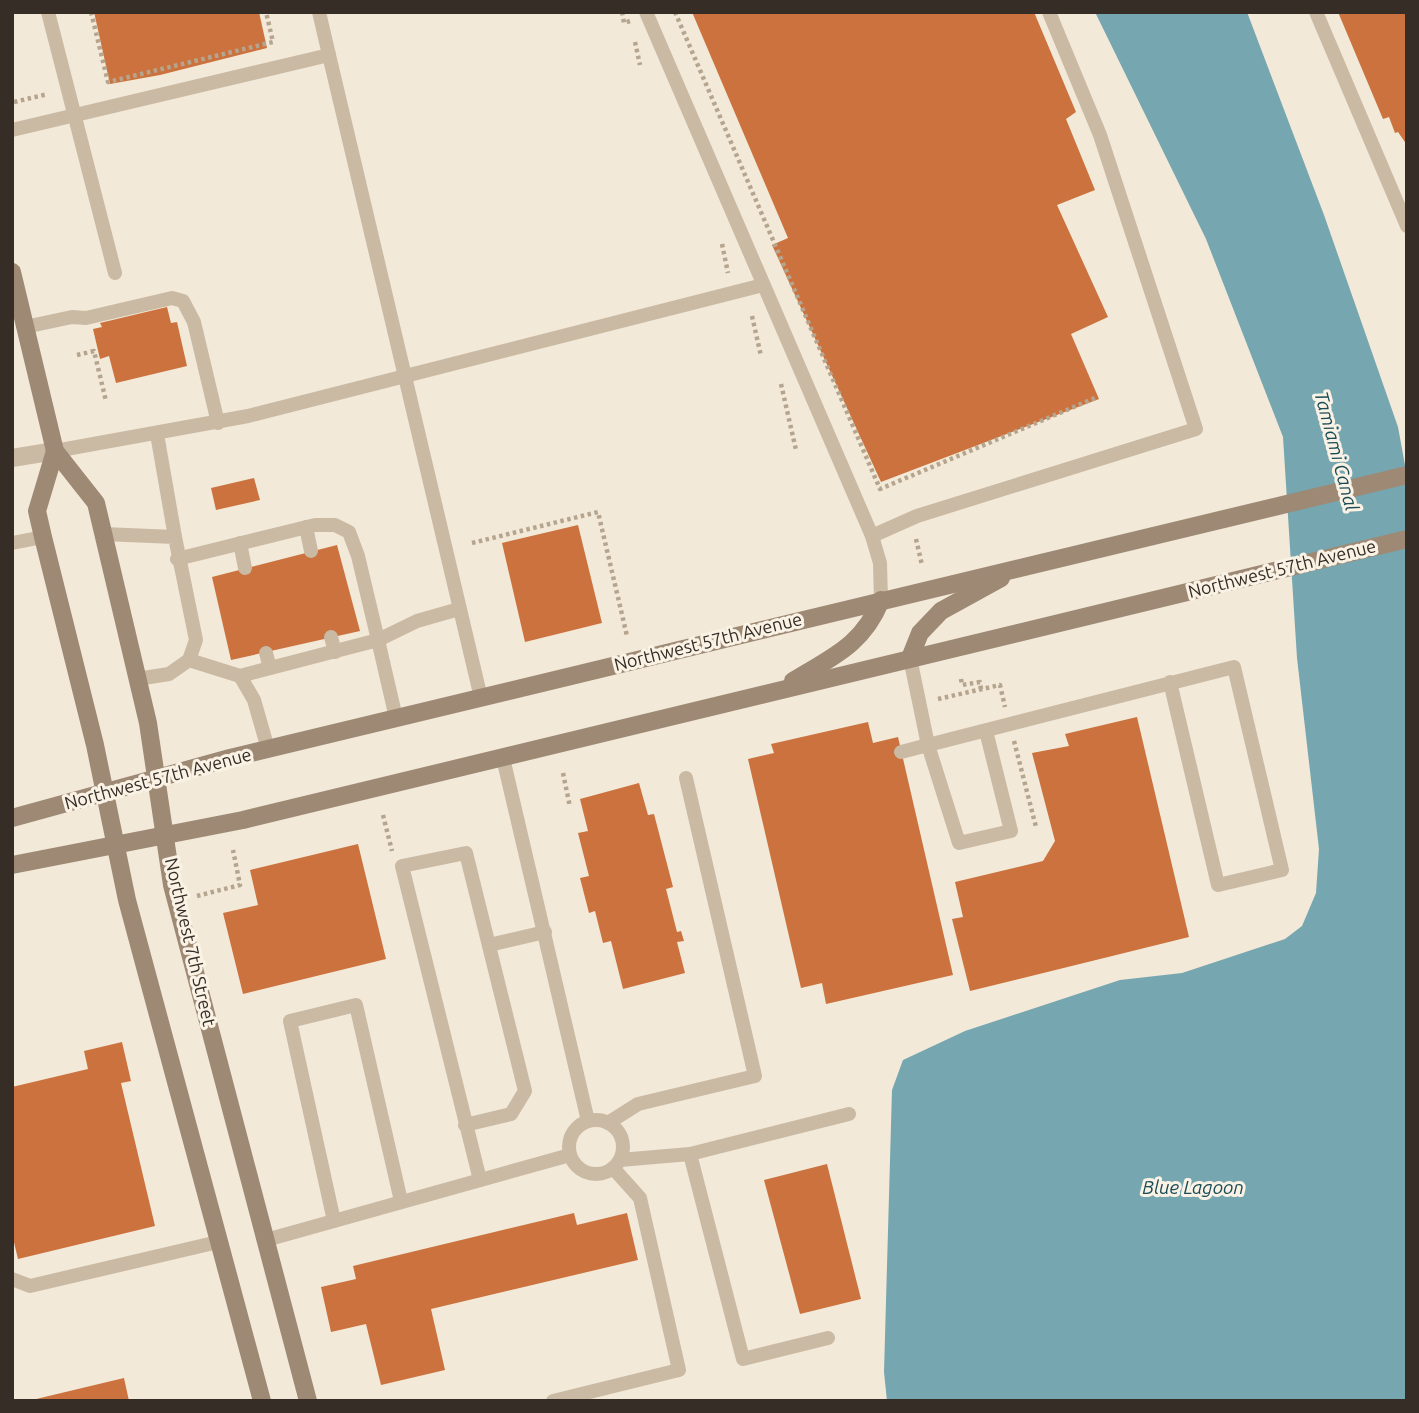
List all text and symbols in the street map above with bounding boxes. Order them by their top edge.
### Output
water label: Tamiami Canal [1310,389,1364,514]
street label: Northwest 57th Avenue [1186,535,1378,601]
street label: Northwest 57th Avenue [612,608,804,674]
street label: Northwest 57th Avenue [62,743,253,813]
street label: Northwest 7th Street [162,856,220,1028]
water label: Blue Lagoon [1142,1176,1244,1198]

